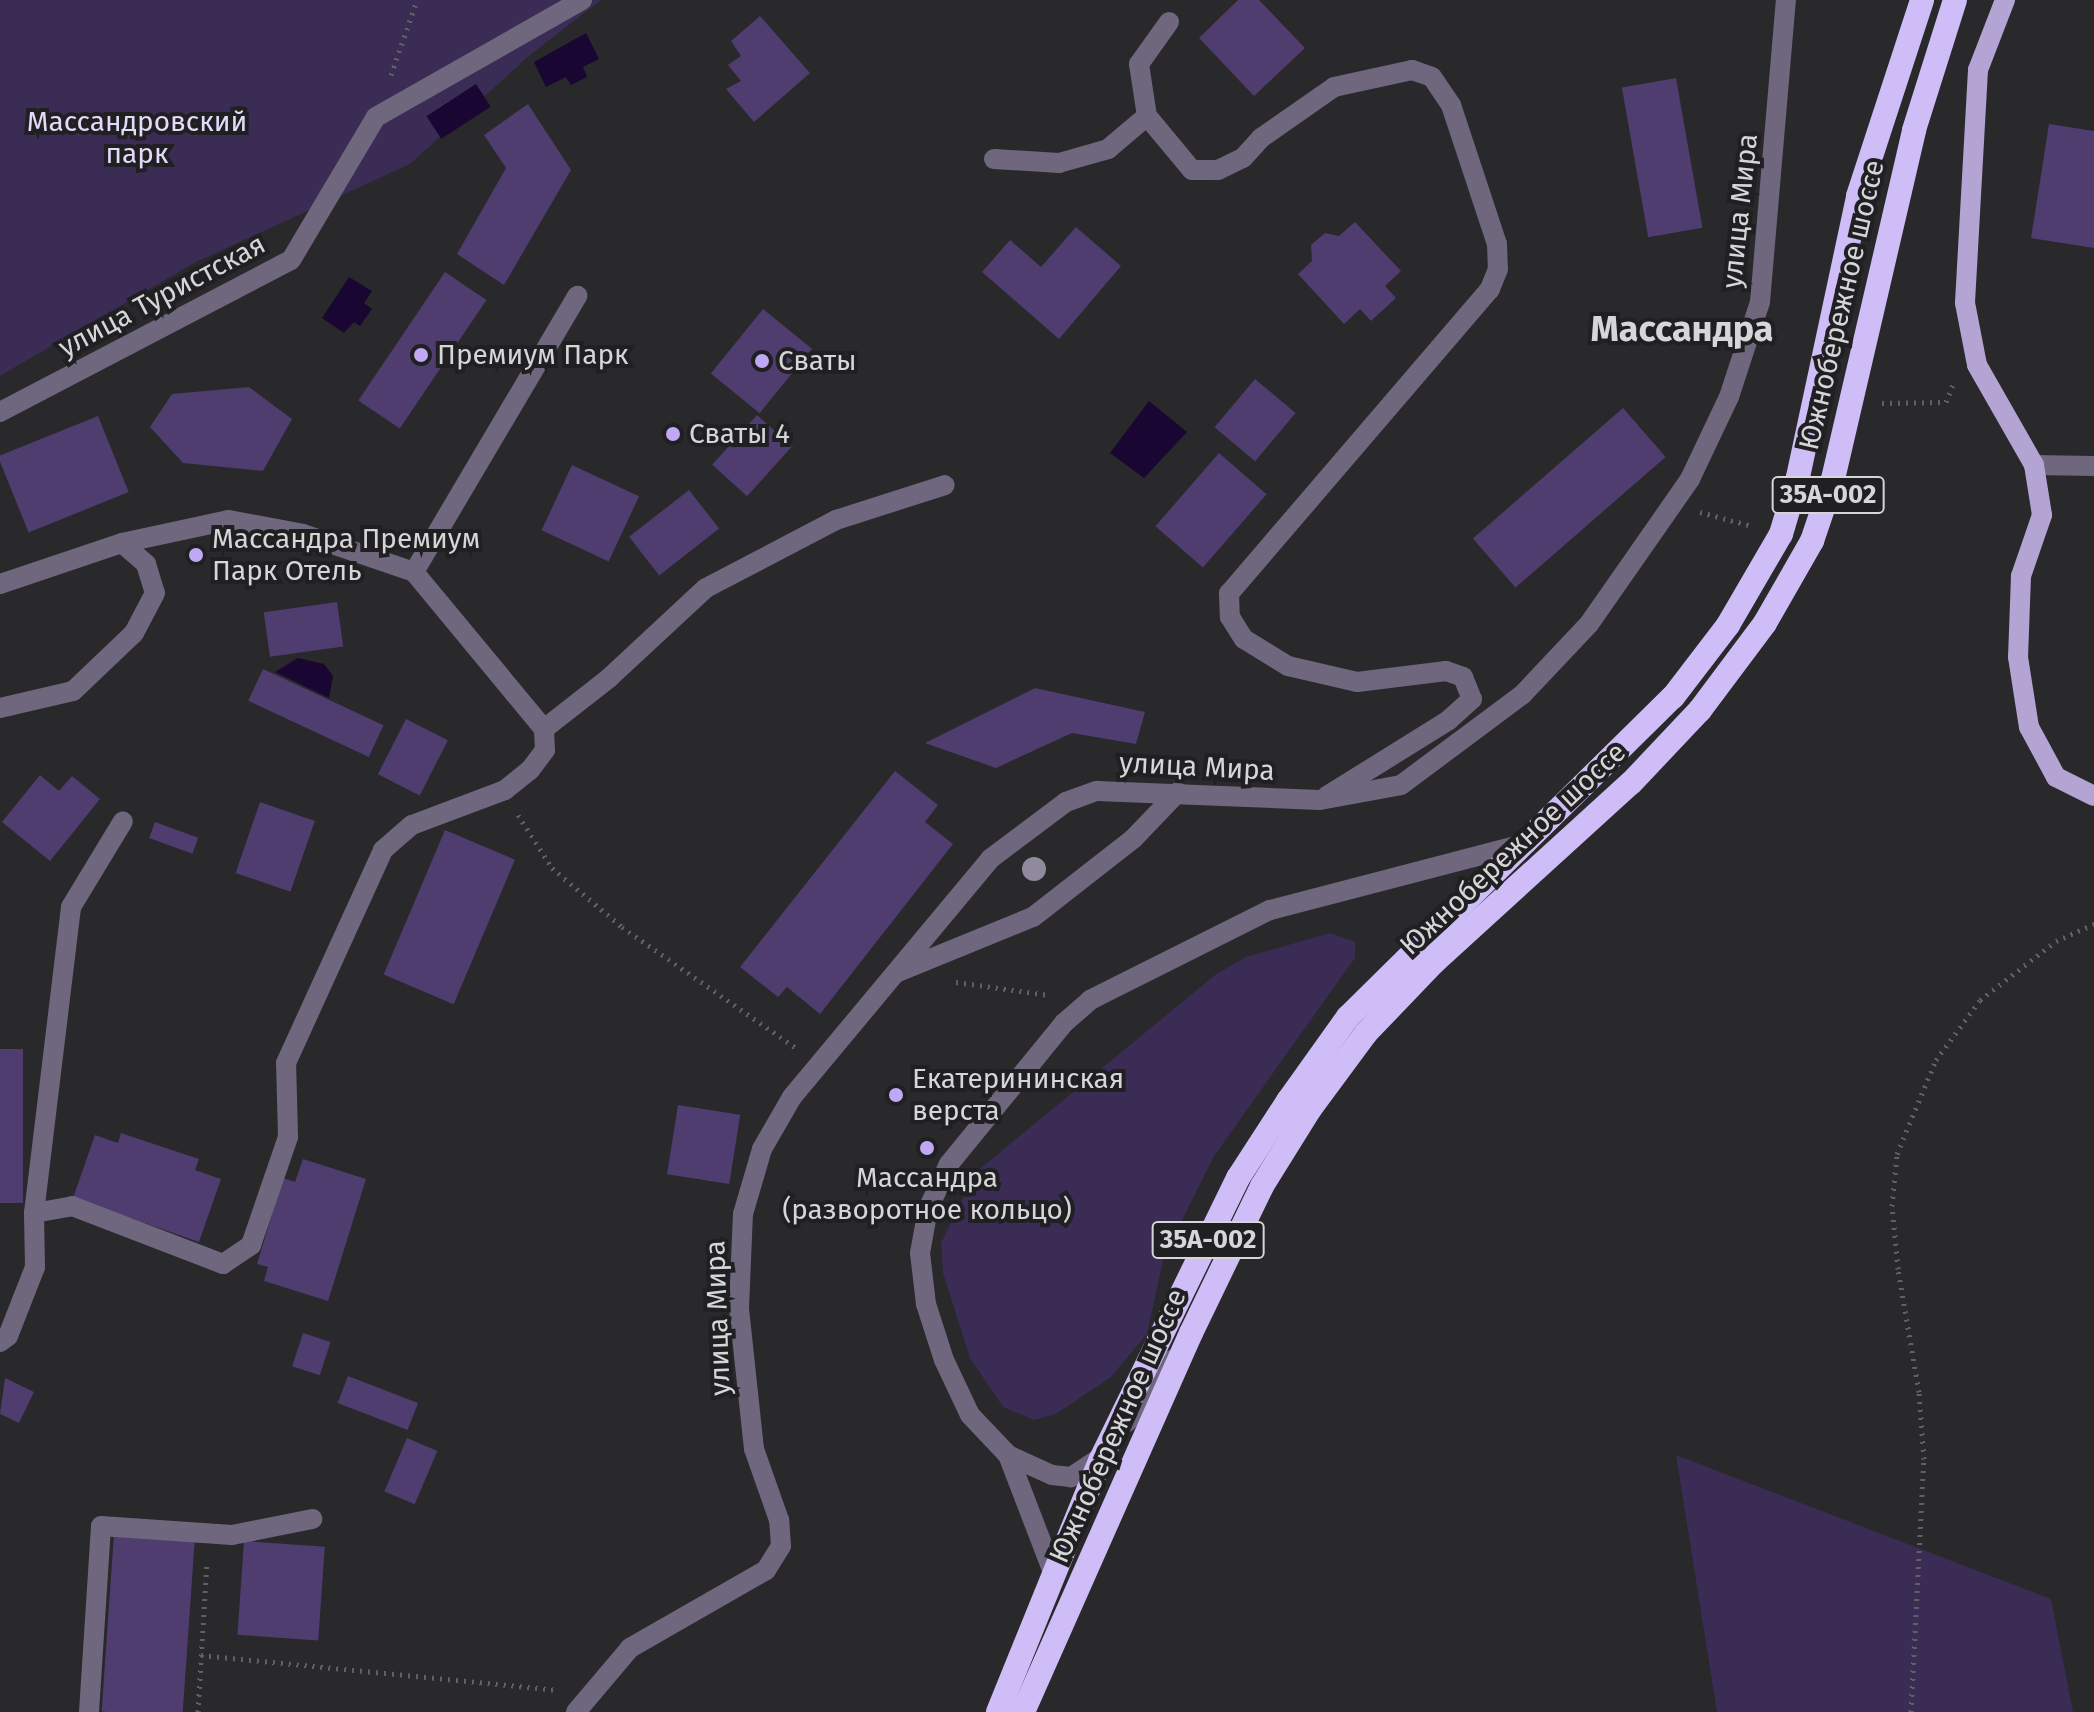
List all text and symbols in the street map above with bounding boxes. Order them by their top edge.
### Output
park label: Массандровский парк [27,105,247,171]
street label: улица Мира [1715,132,1765,290]
street label: Южнобережное шоссе [1792,157,1892,453]
street label: улица Туристская [53,227,271,365]
district label: Массандра [1590,308,1774,352]
place label: Премиум Парк [437,338,629,372]
place label: Сваты [778,344,857,378]
marker: Премиум Парк [412,346,430,364]
marker: Сваты [753,352,771,370]
place label: Сваты 4 [689,417,790,451]
marker: Сваты 4 [664,425,682,443]
road number: 35А-002 [1770,473,1886,517]
place label: Массандра Премиум Парк Отель [212,522,480,588]
marker: Массандра Премиум Парк Отель [187,546,205,564]
street label: Южнобережное шоссе [1393,736,1633,962]
street label: улица Мира [1118,746,1276,788]
place label: Екатерининская верста [912,1062,1124,1128]
marker: Екатерининская верста [887,1086,905,1104]
marker: Массандра (разворотное кольцо) [918,1139,936,1157]
place label: Массандра (разворотное кольцо) [782,1161,1072,1227]
road number: 35А-002 [1150,1218,1266,1262]
street label: улица Мира [698,1240,738,1396]
street label: Южнобережное шоссе [1042,1284,1194,1568]

